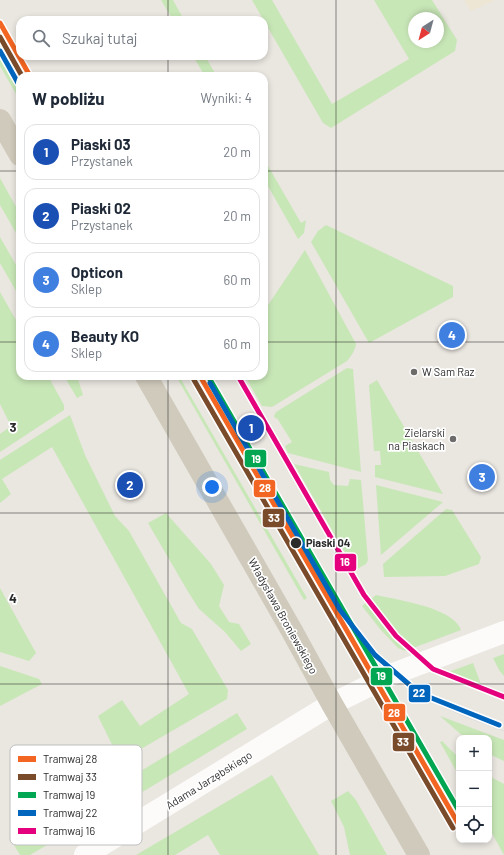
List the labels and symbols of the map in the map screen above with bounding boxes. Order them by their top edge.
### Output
north arrow [408,12,444,48]
pin: 4 [439,320,465,350]
place label: W Sam Raz [422,365,475,378]
marker: W Sam Raz [409,367,419,377]
pin: 1 [238,413,264,443]
text: 3 [9,419,17,435]
place label: Zielarski na Piaskach [388,426,445,452]
marker: Zielarski na Piaskach [448,434,458,444]
line badge: 19 [244,449,267,468]
text: 19 [251,452,261,465]
pin: 3 [469,462,495,492]
pin: 2 [117,470,143,500]
your location [202,477,222,497]
line badge: 28 [253,479,276,498]
text: 28 [259,481,271,494]
line badge: 33 [262,508,285,528]
text: 33 [268,511,280,524]
marker: Piaski 04 [289,536,303,550]
place label: Piaski 04 [306,536,351,549]
line badge: 16 [334,553,357,572]
text: 16 [340,555,350,568]
street label: Władysława Broniewskiego [246,556,321,676]
text: 4 [9,590,17,606]
line badge: 19 [370,667,393,686]
text: 19 [376,669,386,682]
line badge: 22 [408,684,431,703]
text: 22 [413,686,425,699]
line badge: 28 [383,703,406,722]
text: 28 [388,706,400,719]
line badge: 33 [392,732,415,752]
text: 33 [397,735,409,748]
legend [10,745,142,845]
street label: Adama Jarzębskiego [163,748,254,811]
text: Tramwaj 28 [43,752,97,765]
text: Tramwaj 33 [43,770,97,783]
text: Tramwaj 19 [43,788,95,801]
text: Tramwaj 22 [43,806,97,819]
text: Tramwaj 16 [43,824,95,837]

